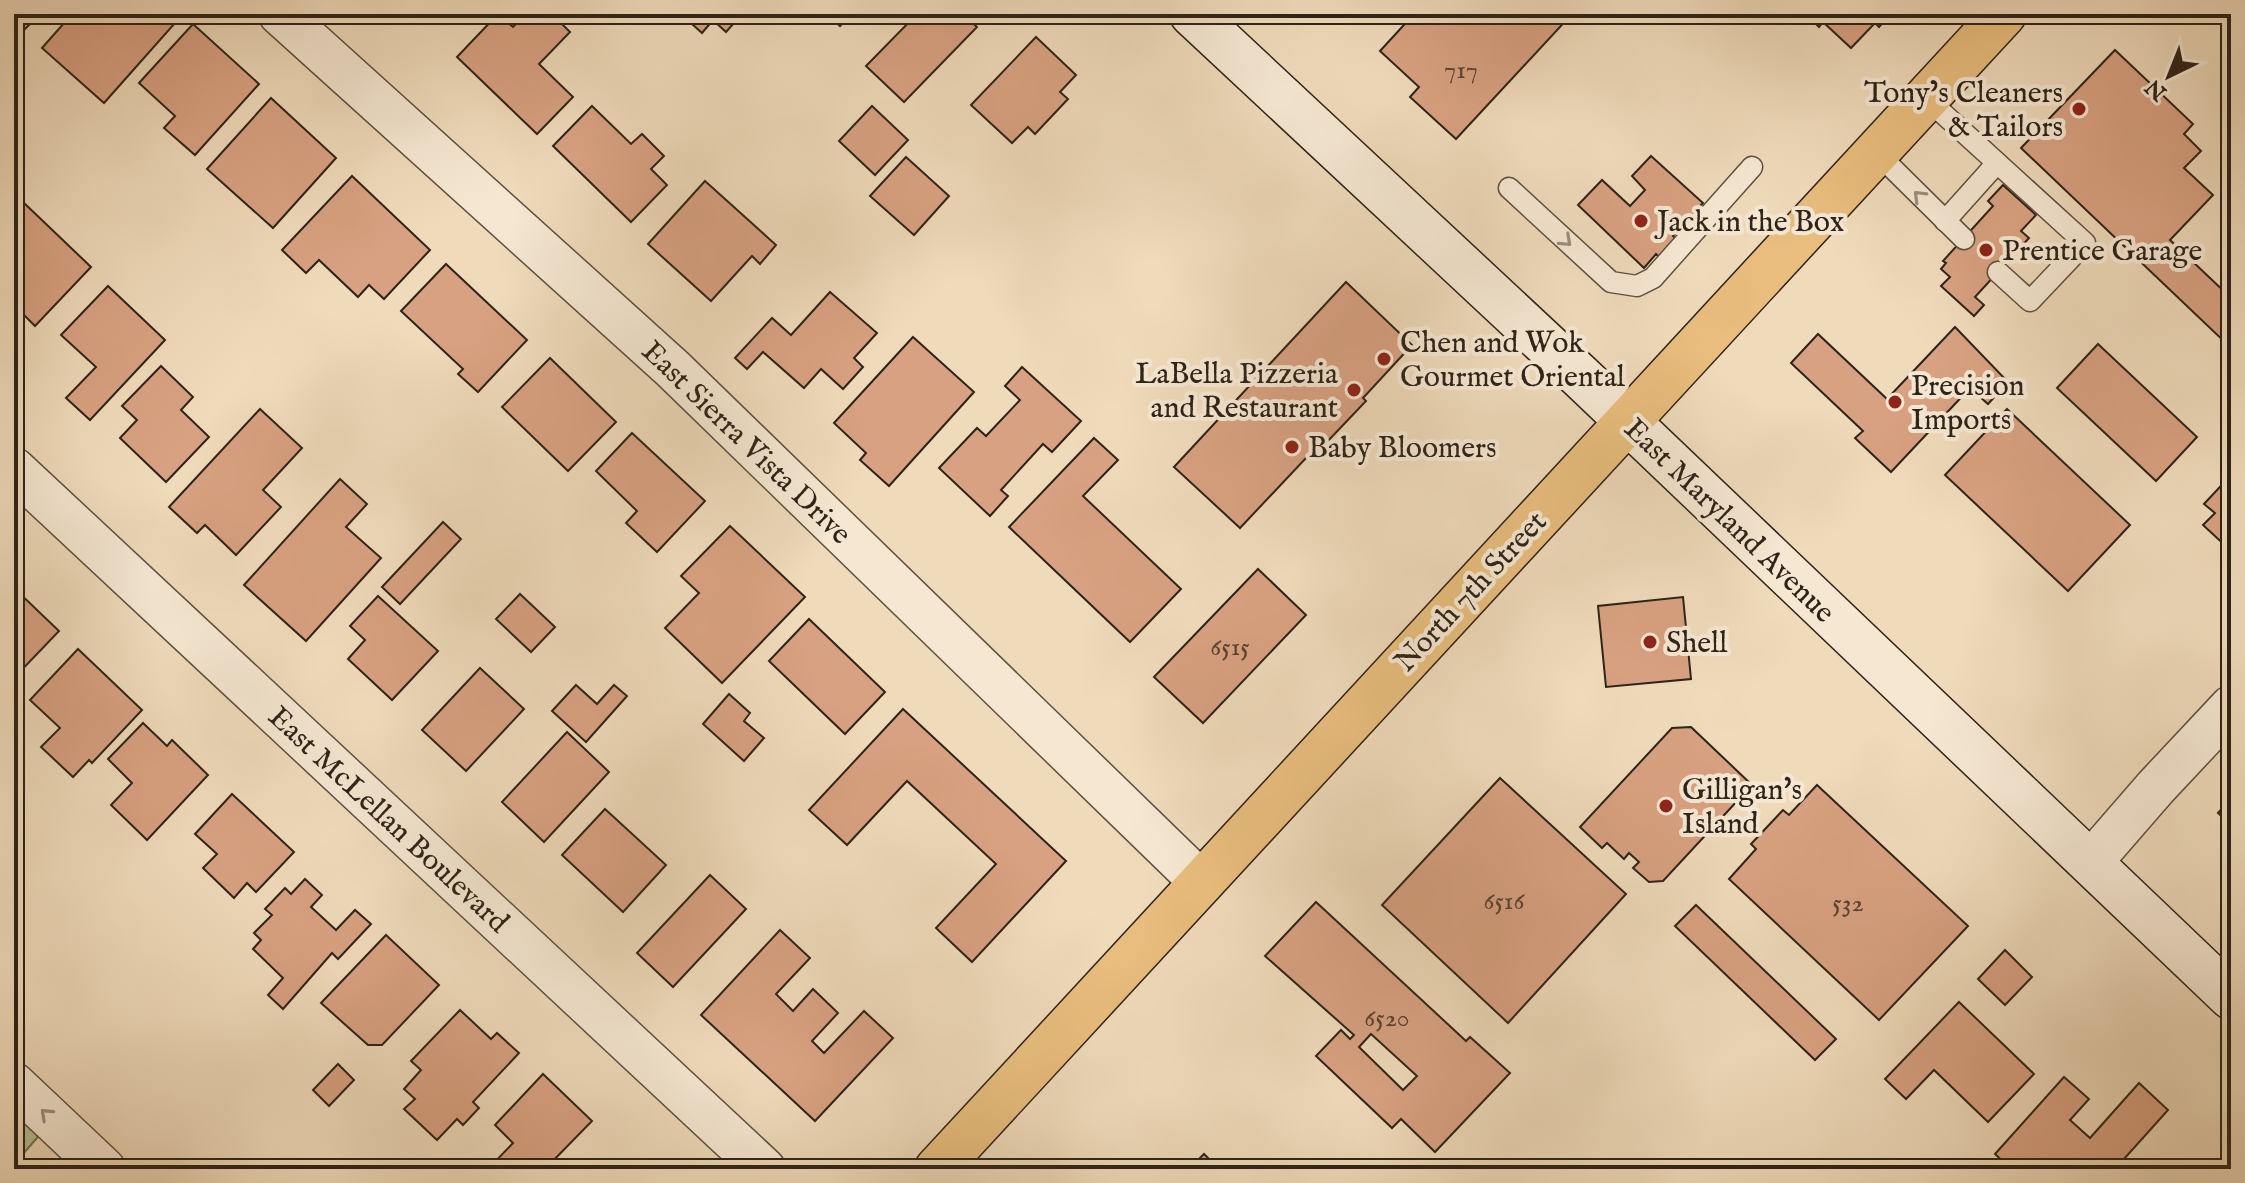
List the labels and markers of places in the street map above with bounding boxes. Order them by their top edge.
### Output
place label: Tony’s Cleaners & Tailors [1864,75,2063,147]
marker: Tony’s Cleaners & Tailors [2070,100,2088,118]
place label: Jack in the Box [1654,204,1845,242]
marker: Jack in the Box [1632,212,1650,230]
place label: Prentice Garage [2002,233,2202,271]
marker: Prentice Garage [1977,241,1995,259]
place label: Chen and Wok Gourmet Oriental [1400,325,1626,397]
marker: Chen and Wok Gourmet Oriental [1375,350,1393,368]
place label: LaBella Pizzeria and Restaurant [1135,356,1338,428]
place label: Precision Imports [1911,368,2025,440]
marker: LaBella Pizzeria and Restaurant [1345,381,1363,399]
marker: Precision Imports [1886,393,1904,411]
place label: Baby Bloomers [1308,430,1497,468]
marker: Baby Bloomers [1283,438,1301,456]
place label: Shell [1666,625,1728,663]
marker: Shell [1641,633,1659,651]
place label: Gilligan's Island [1682,772,1802,844]
marker: Gilligan's Island [1657,797,1675,815]

